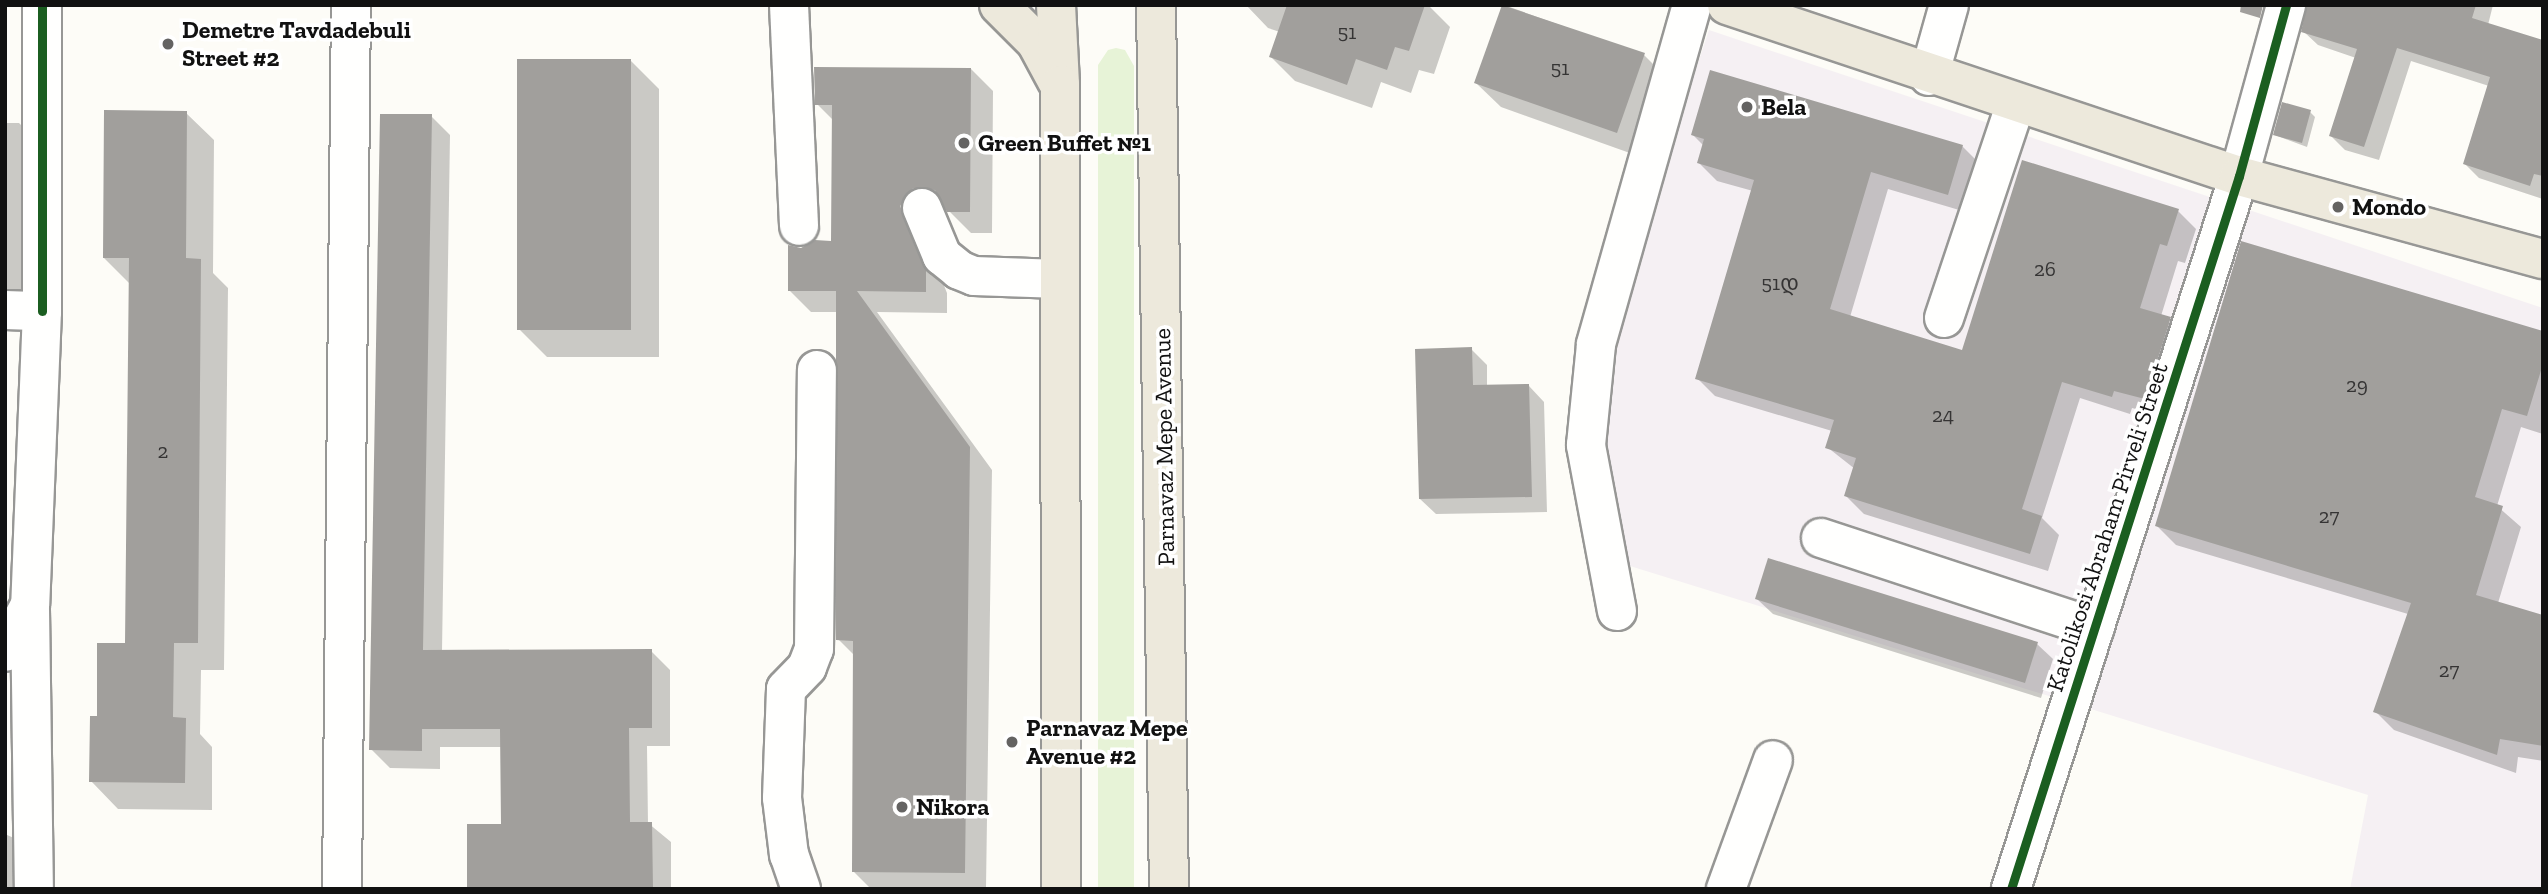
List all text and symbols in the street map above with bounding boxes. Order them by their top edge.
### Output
place label: Demetre Tavdadebuli Street #2 [182,16,411,72]
house number: 51 [1338,19,1356,45]
marker: Demetre Tavdadebuli Street #2 [160,36,176,52]
house number: 51 [1551,55,1569,81]
place label: Bela [1761,93,1807,121]
marker: Bela [1739,99,1755,115]
place label: Green Buffet №1 [978,129,1151,157]
marker: Green Buffet №1 [956,135,972,151]
place label: Mondo [2352,193,2426,221]
marker: Mondo [2330,199,2346,215]
house number: 26 [2034,256,2056,282]
house number: 51დ [1761,270,1799,296]
street label: Parnavaz Mepe Avenue [1148,328,1180,566]
street label: Katolikosi Abraham Pirveli Street [2040,358,2174,696]
house number: 29 [2346,372,2368,398]
house number: 24 [1932,402,1954,428]
house number: 2 [158,438,168,464]
house number: 27 [2319,503,2339,529]
house number: 27 [2439,657,2459,683]
place label: Parnavaz Mepe Avenue #2 [1026,714,1188,770]
marker: Parnavaz Mepe Avenue #2 [1004,734,1020,750]
place label: Nikora [916,793,989,821]
marker: Nikora [894,799,910,815]

